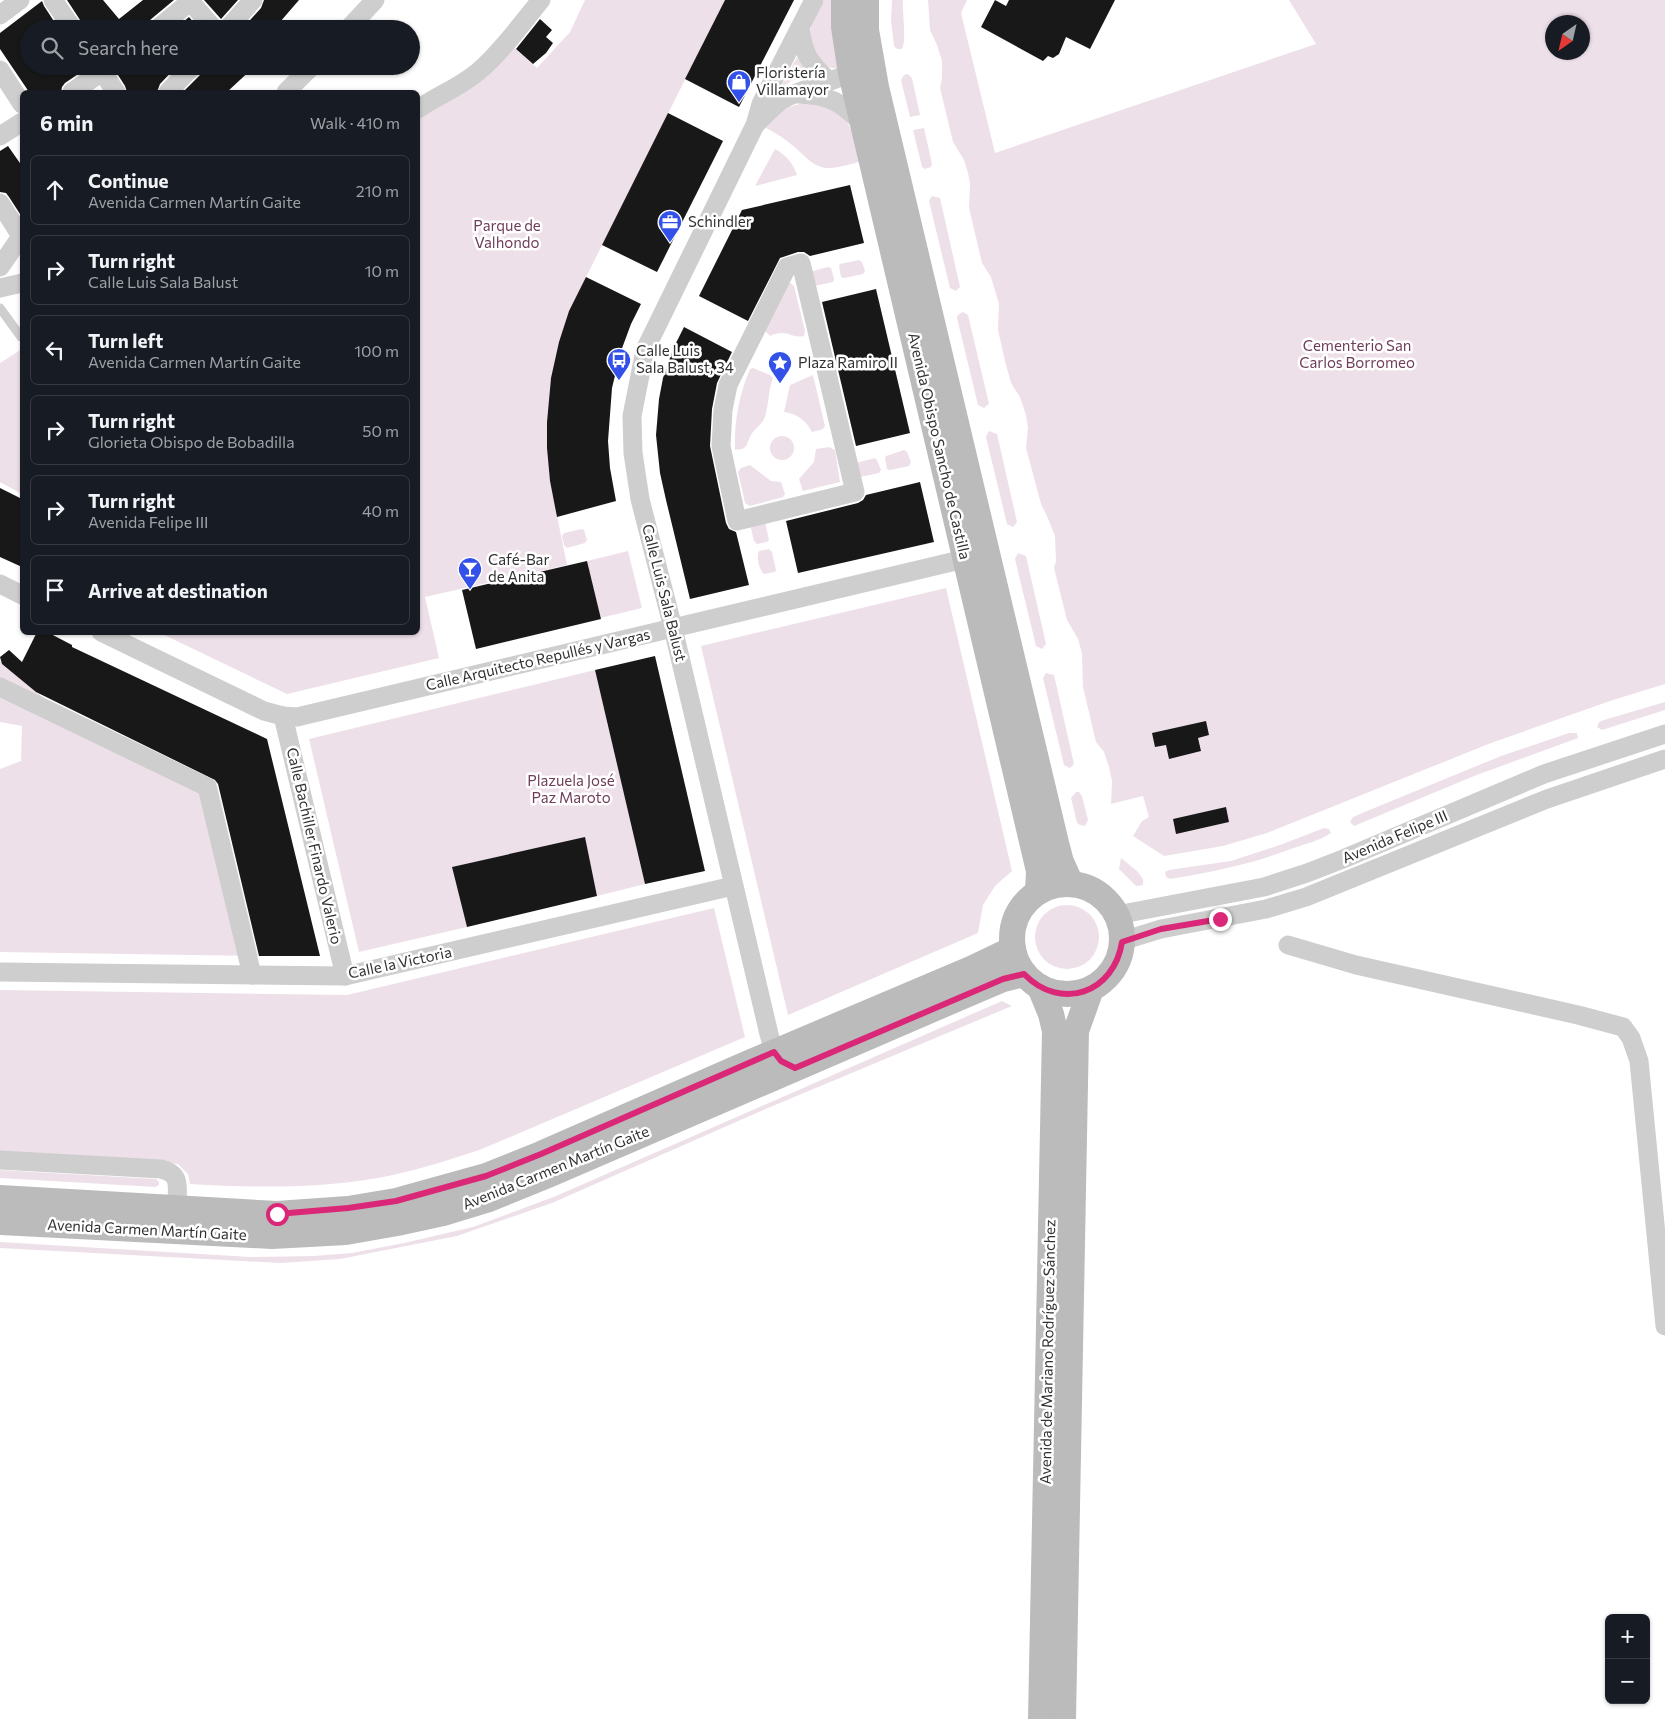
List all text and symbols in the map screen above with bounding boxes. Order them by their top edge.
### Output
north arrow [1545,15,1590,60]
search box [20,20,420,75]
icon: search [38,34,66,62]
text: Search here [78,36,178,59]
place label: Floristería Villamayor [756,63,829,98]
shop icon: Floristería Villamayor [726,69,752,103]
text: 6 min [40,110,93,135]
text: Walk · 410 m [310,113,400,132]
text: Continue [88,169,168,192]
icon: ahead [41,176,69,204]
text: 210 m [356,181,399,200]
text: Avenida Carmen Martín Gaite [88,192,301,211]
office icon: Schindler [657,209,683,243]
place label: Schindler [688,212,752,230]
park label: Parque de Valhondo [473,216,541,251]
text: Turn right [88,249,175,272]
icon: right [41,256,69,284]
text: 10 m [365,261,399,280]
text: Calle Luis Sala Balust [88,272,238,291]
text: Turn left [88,329,163,352]
street label: Avenida Obispo Sancho de Castilla [905,331,975,561]
icon: left [41,336,69,364]
park label: Cementerio San Carlos Borromeo [1299,336,1415,371]
text: 100 m [354,341,399,360]
place label: Calle Luis Sala Balust, 34 [636,341,734,376]
bus stop icon: Calle Luis Sala Balust, 34 [606,347,632,381]
place icon: Plaza Ramiro II [767,350,793,384]
text: Avenida Carmen Martín Gaite [88,352,301,371]
place label: Plaza Ramiro II [798,353,898,371]
text: Turn right [88,409,175,432]
icon: right [41,416,69,444]
text: 50 m [362,421,399,440]
text: Glorieta Obispo de Bobadilla [88,432,295,451]
text: Turn right [88,489,175,512]
icon: right [41,496,69,524]
text: 40 m [362,501,399,520]
text: Avenida Felipe III [88,512,209,531]
street label: Calle Luis Sala Balust [639,522,691,663]
place label: Café-Bar de Anita [488,550,549,585]
bar icon: Café-Bar de Anita [457,556,483,590]
icon: arrive [41,576,69,604]
text: Arrive at destination [88,579,268,602]
street label: Calle Arquitecto Repullés y Vargas [424,624,652,694]
street label: Calle Bachiller Finardo Valerio [284,746,346,946]
park label: Plazuela José Paz Maroto [527,771,615,806]
street label: Avenida Felipe III [1339,806,1450,866]
route end [1209,908,1232,931]
street label: Calle la Victoria [346,942,453,982]
street label: Avenida Carmen Martín Gaite [460,1121,652,1213]
route start [266,1203,289,1226]
street label: Avenida Carmen Martín Gaite [47,1215,247,1243]
street label: Avenida de Mariano Rodríguez Sánchez [1036,1219,1058,1485]
map controls [1605,1614,1650,1704]
button: + [1605,1614,1650,1659]
button: − [1605,1659,1650,1704]

